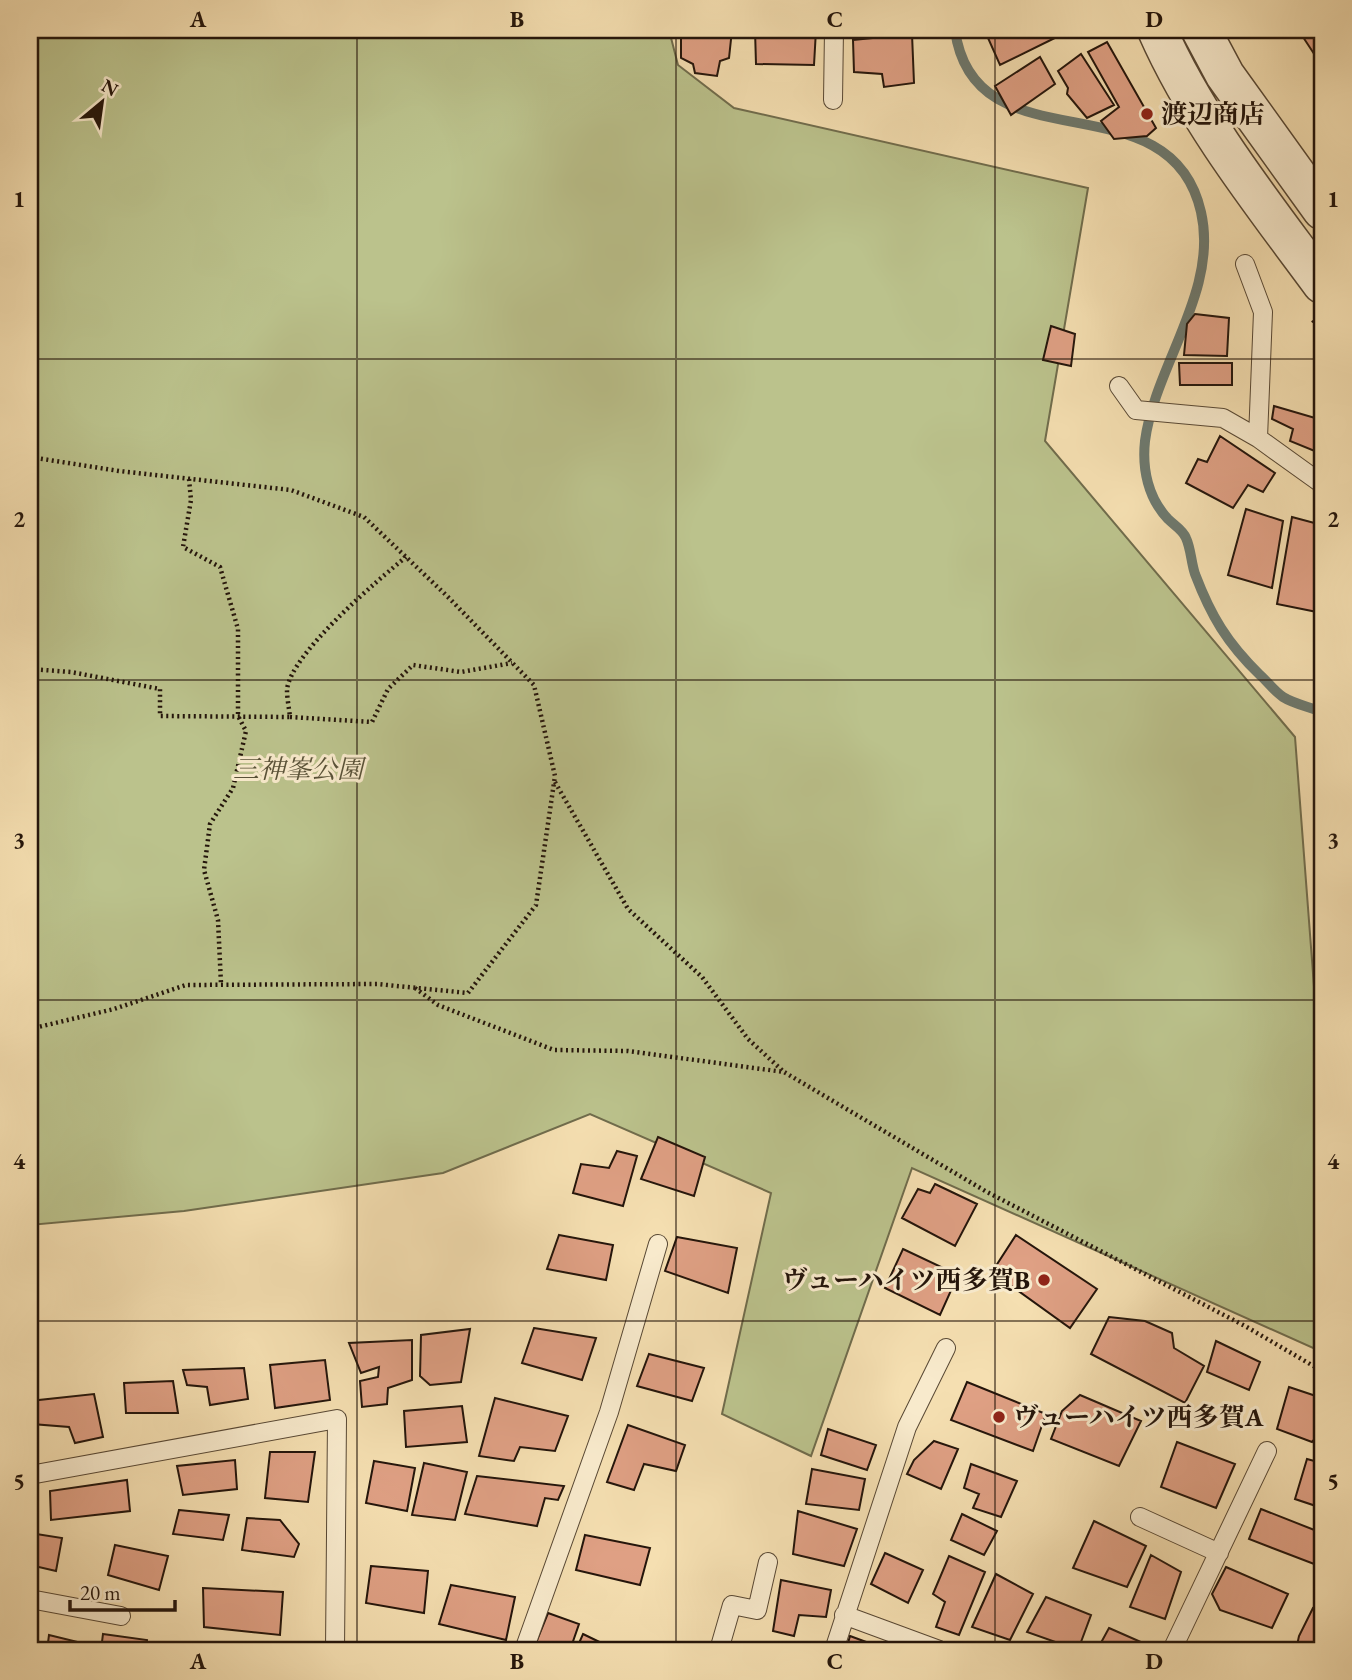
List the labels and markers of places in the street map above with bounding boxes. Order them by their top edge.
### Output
place label: 渡辺商店 [1161,97,1265,131]
marker: 渡辺商店 [1139,106,1155,122]
place label: ヴューハイツ西多賀B [782,1263,1030,1297]
marker: ヴューハイツ西多賀B [1036,1272,1052,1288]
place label: ヴューハイツ西多賀A [1013,1400,1264,1434]
marker: ヴューハイツ西多賀A [991,1409,1007,1425]

